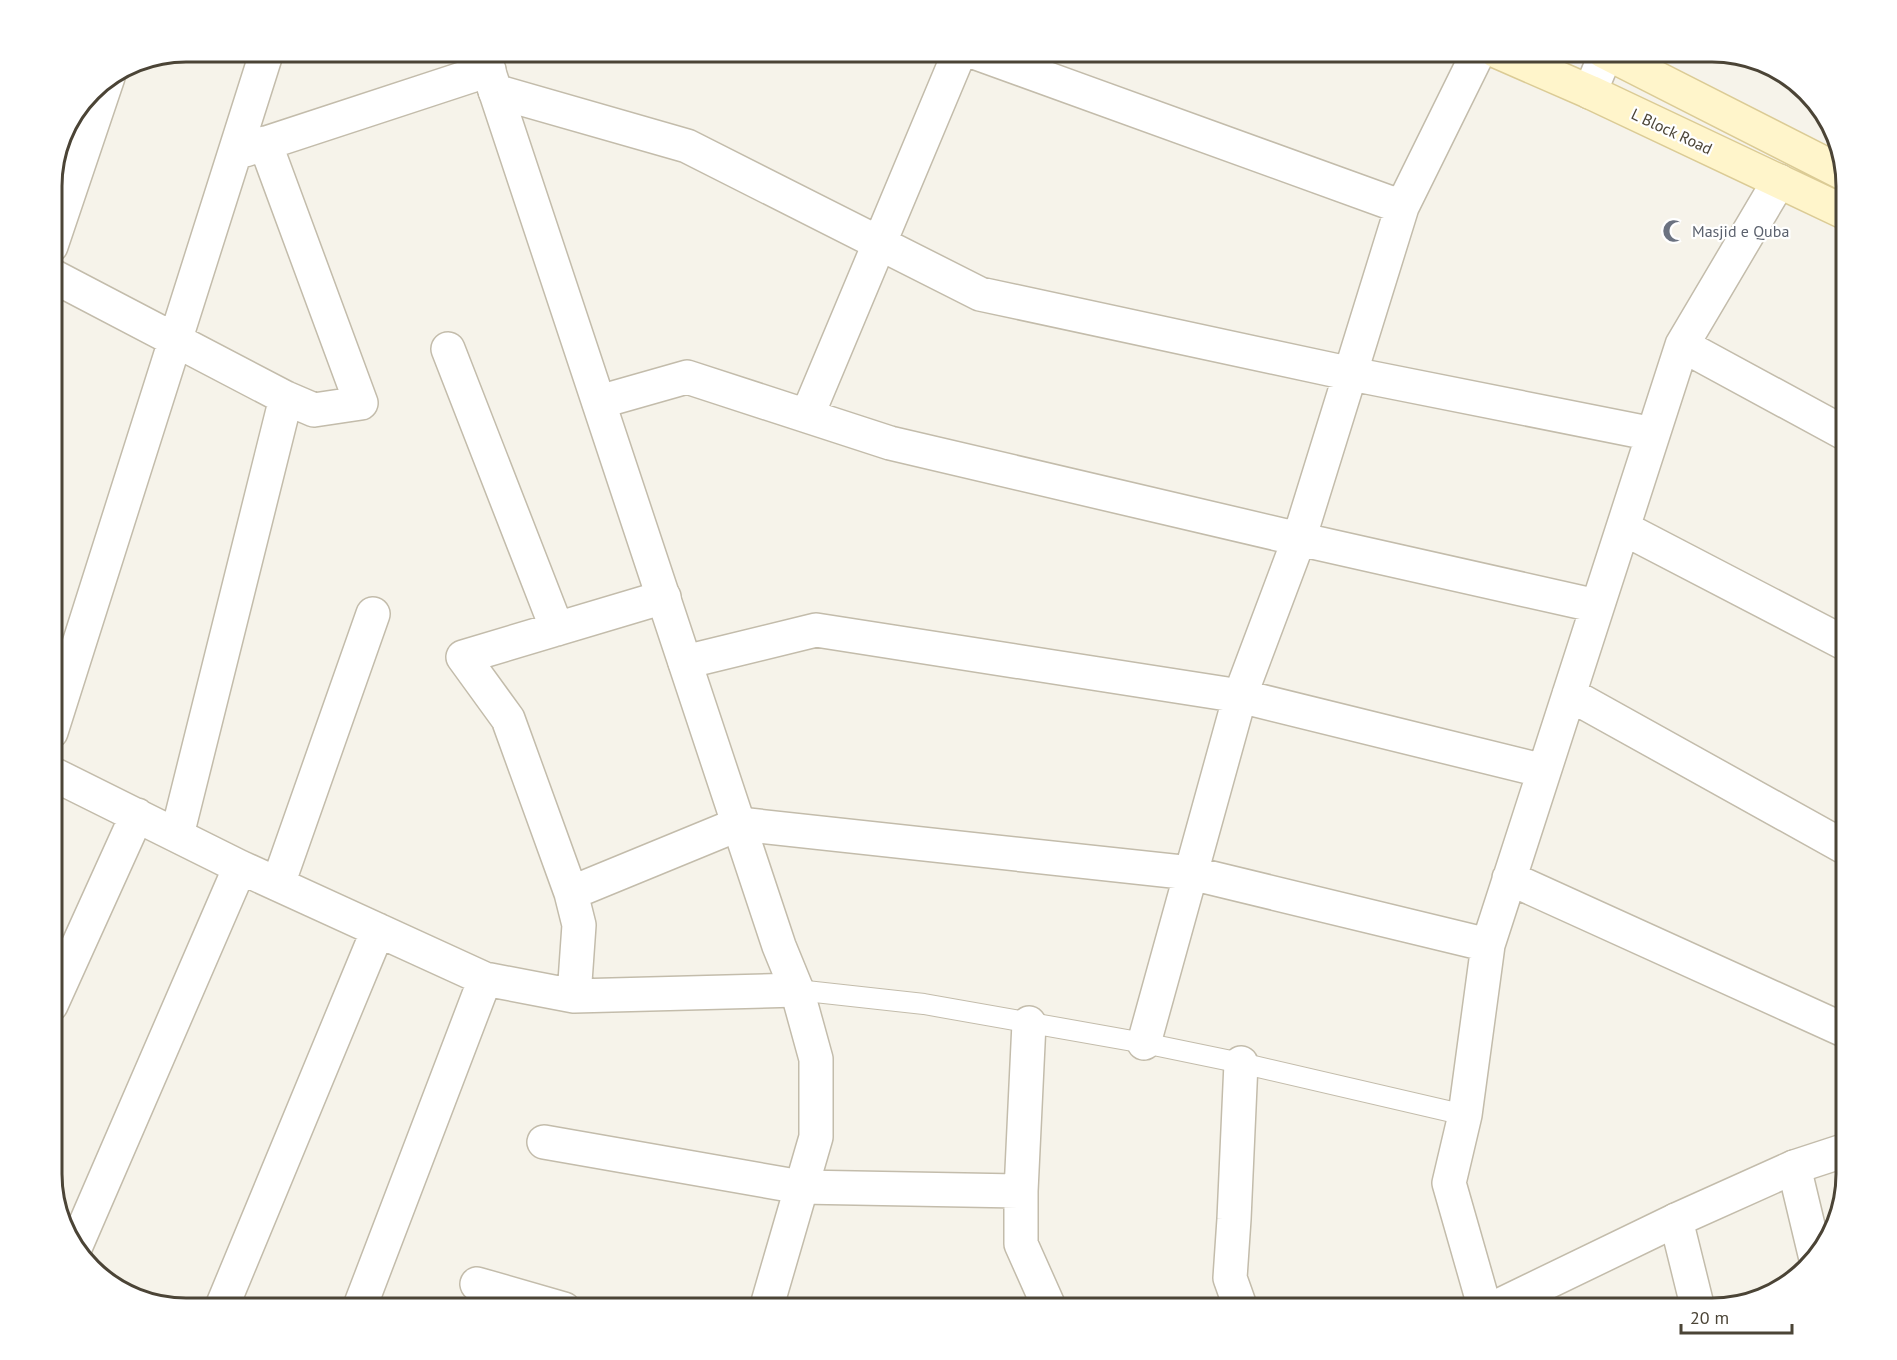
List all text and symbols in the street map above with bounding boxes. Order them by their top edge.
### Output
street label: L Block Road [1628,104,1716,158]
mosque icon: Masjid e Quba [1661,218,1687,244]
place label: Masjid e Quba [1692,221,1789,241]
scale bar [1681,1297,1792,1335]
text: 20 m [1690,1306,1729,1329]

